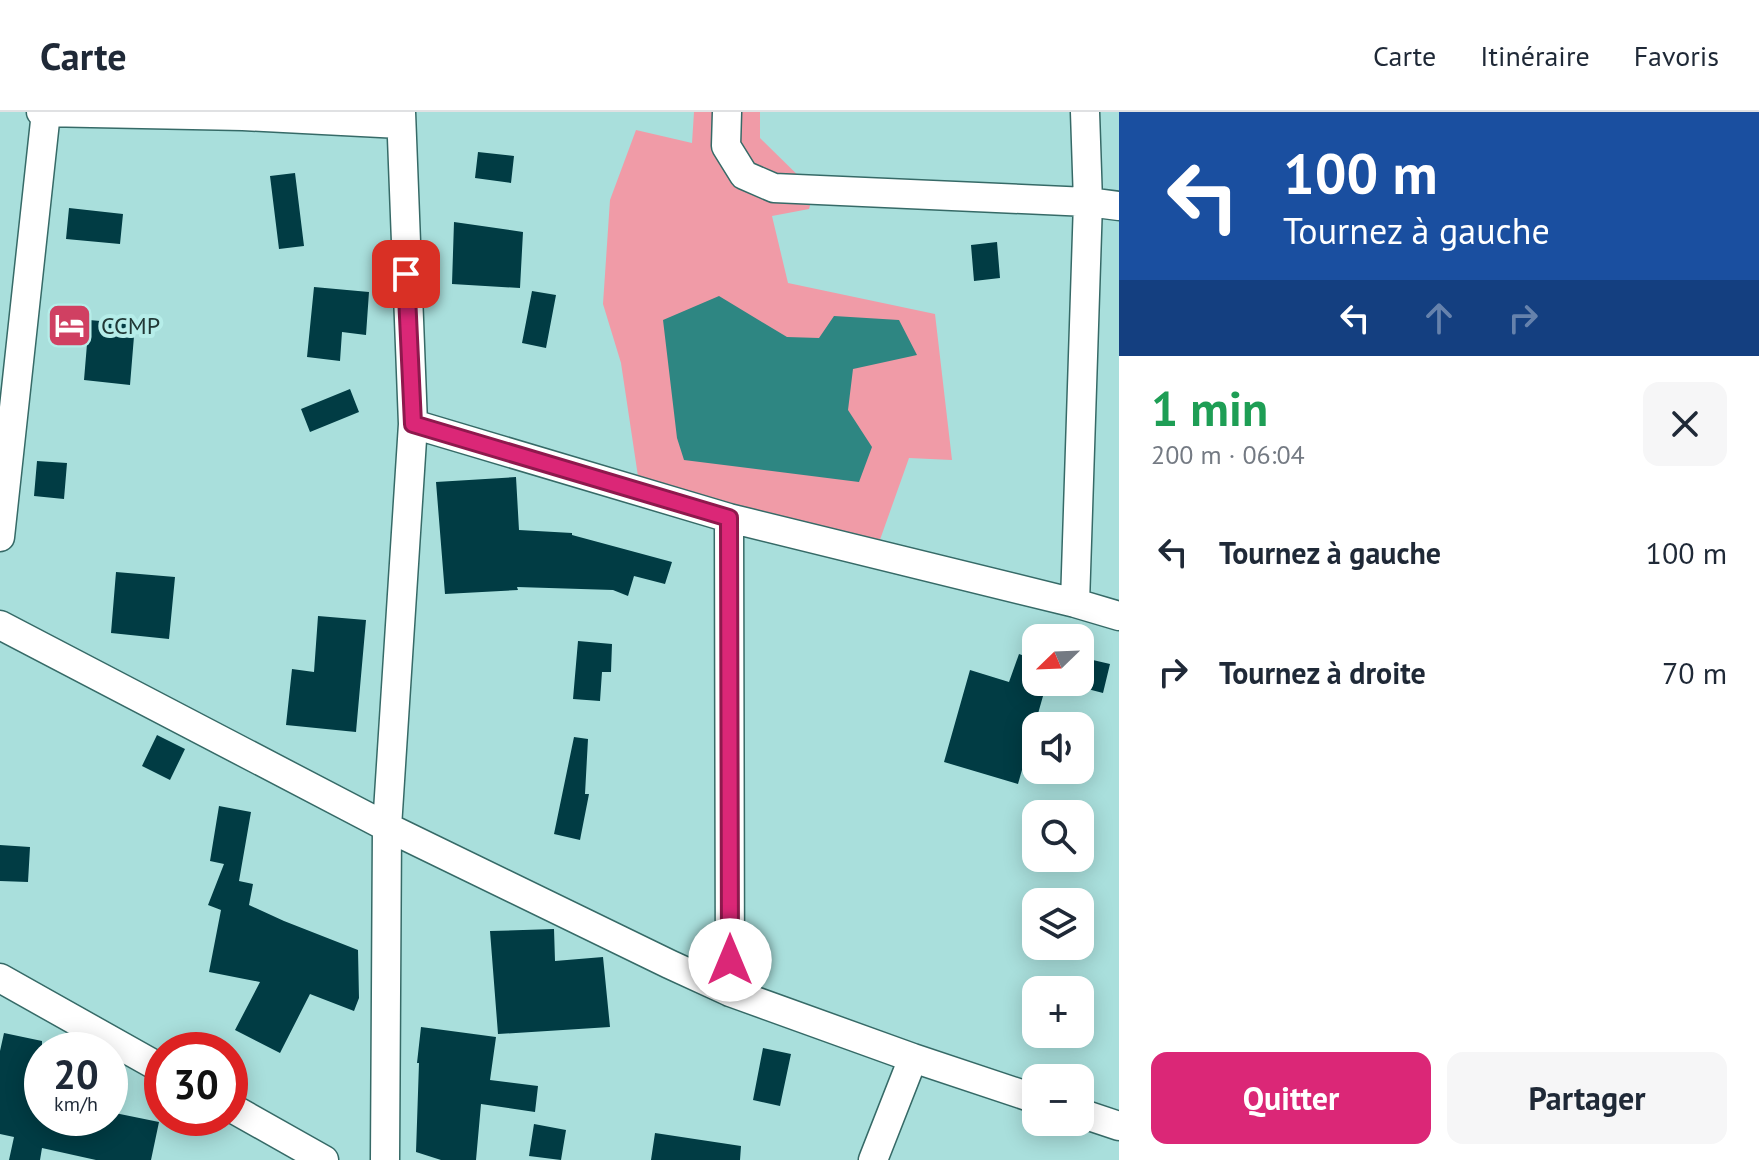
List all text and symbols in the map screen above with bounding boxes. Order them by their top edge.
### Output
text: Carte [40,31,127,80]
text: Carte [1373,37,1436,74]
text: Itinéraire [1480,37,1590,74]
text: Favoris [1634,37,1719,74]
text: 100 m [1283,137,1438,209]
icon: left [1151,144,1255,248]
text: Tournez à gauche [1283,207,1550,254]
pin [372,240,440,308]
icon: arrive [384,252,428,296]
icon: left [1333,296,1377,340]
icon: ahead [1417,296,1461,340]
icon: right [1501,296,1545,340]
hotel icon: CCMP [46,301,94,349]
place label: CCMP [101,310,160,341]
text: 1 min [1151,377,1268,439]
button: close [1643,382,1727,466]
text: 200 m · 06:04 [1151,438,1305,471]
icon: left [1151,530,1195,574]
text: Tournez à gauche [1219,533,1441,572]
text: 100 m [1646,533,1727,572]
north arrow [1022,624,1094,696]
map controls [1022,624,1094,1136]
icon: right [1151,650,1195,694]
text: Tournez à droite [1219,653,1426,692]
text: 70 m [1662,653,1727,692]
button: sound [1022,712,1094,784]
button: search [1022,800,1094,872]
button: layers [1022,888,1094,960]
position arrow [688,918,772,1002]
button: + [1022,976,1094,1048]
speed limit sign: 30 [144,1032,248,1136]
text: 20 [53,1048,99,1100]
button: Quitter [1151,1052,1431,1144]
button: Partager [1447,1052,1727,1144]
button: − [1022,1064,1094,1136]
text: km/h [54,1091,98,1117]

